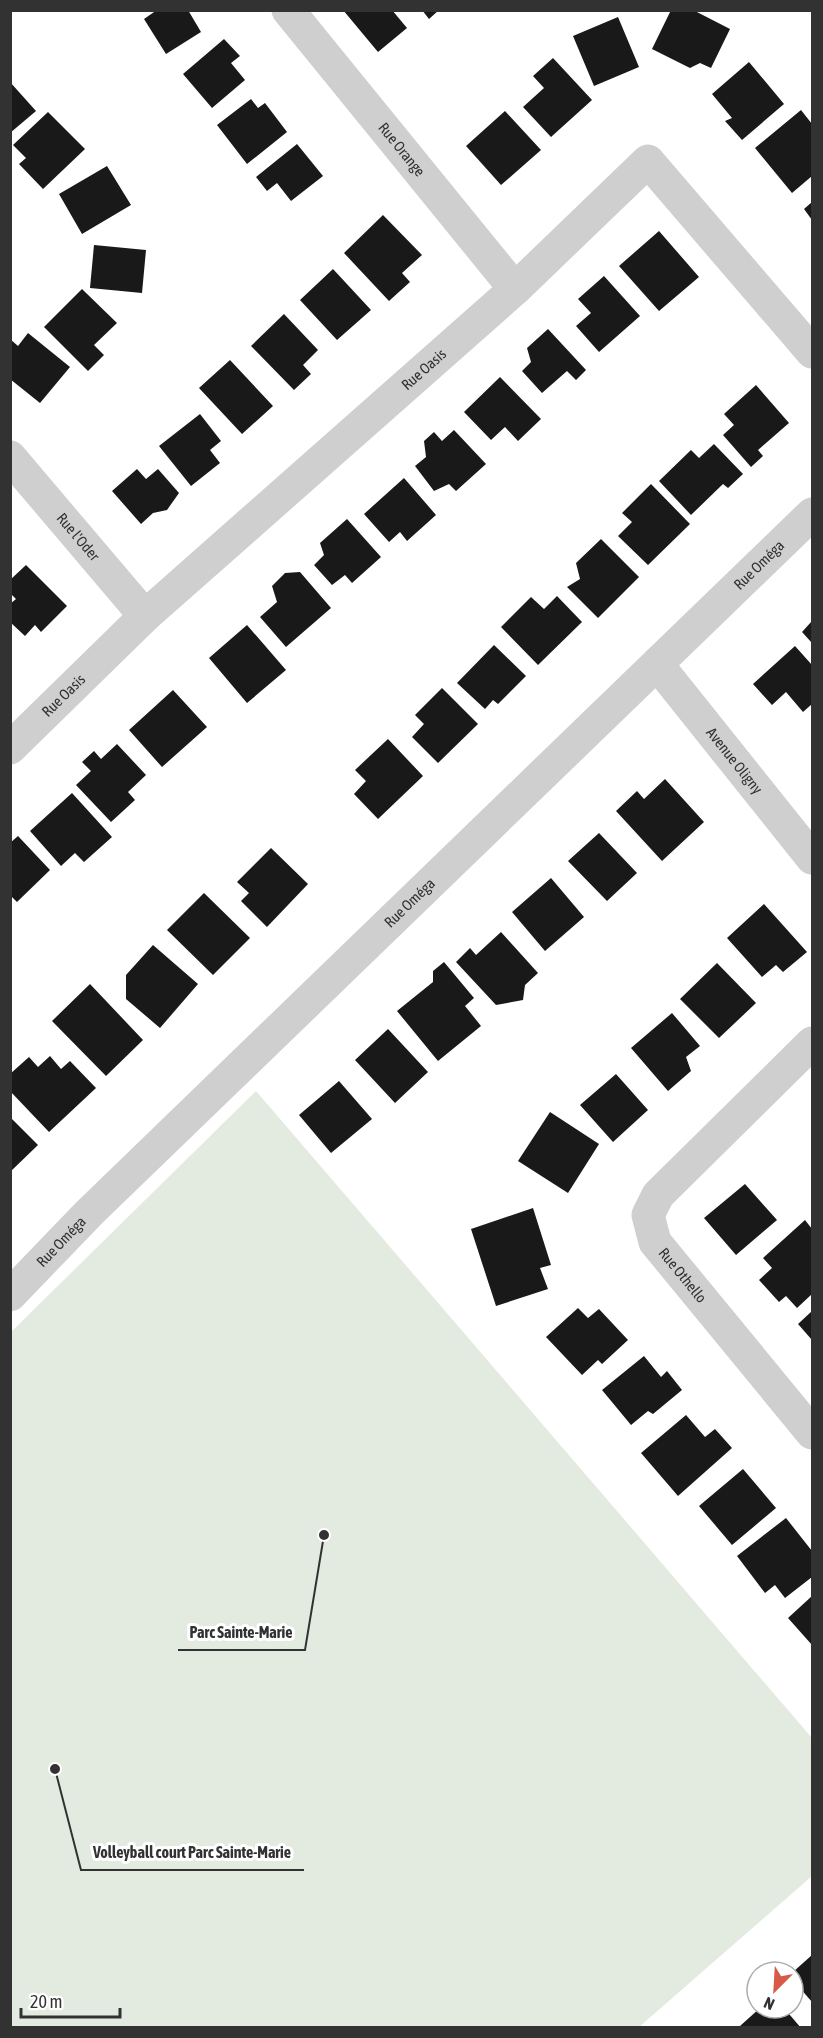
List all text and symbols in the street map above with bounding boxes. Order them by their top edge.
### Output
street label: Rue Orange [375,119,429,180]
street label: Rue Oasis [398,345,449,393]
street label: Rue l'Oder [53,509,104,564]
street label: Rue Oméga [730,537,787,593]
street label: Rue Oasis [38,670,88,720]
street label: Avenue Oligny [703,724,766,797]
street label: Rue Oméga [381,874,438,931]
street label: Rue Oméga [33,1213,89,1270]
street label: Rue Othello [655,1244,710,1306]
callout: Parc Sainte-Marie [178,1616,305,1650]
text: Parc Sainte-Marie [190,1623,292,1641]
callout: Volleyball court Parc Sainte-Marie [81,1836,304,1870]
text: Volleyball court Parc Sainte-Marie [92,1843,291,1861]
north arrow [745,1960,805,2020]
scale bar [21,1981,120,2019]
text: 20 m [30,1991,62,2012]
text: N [761,1994,777,2014]

